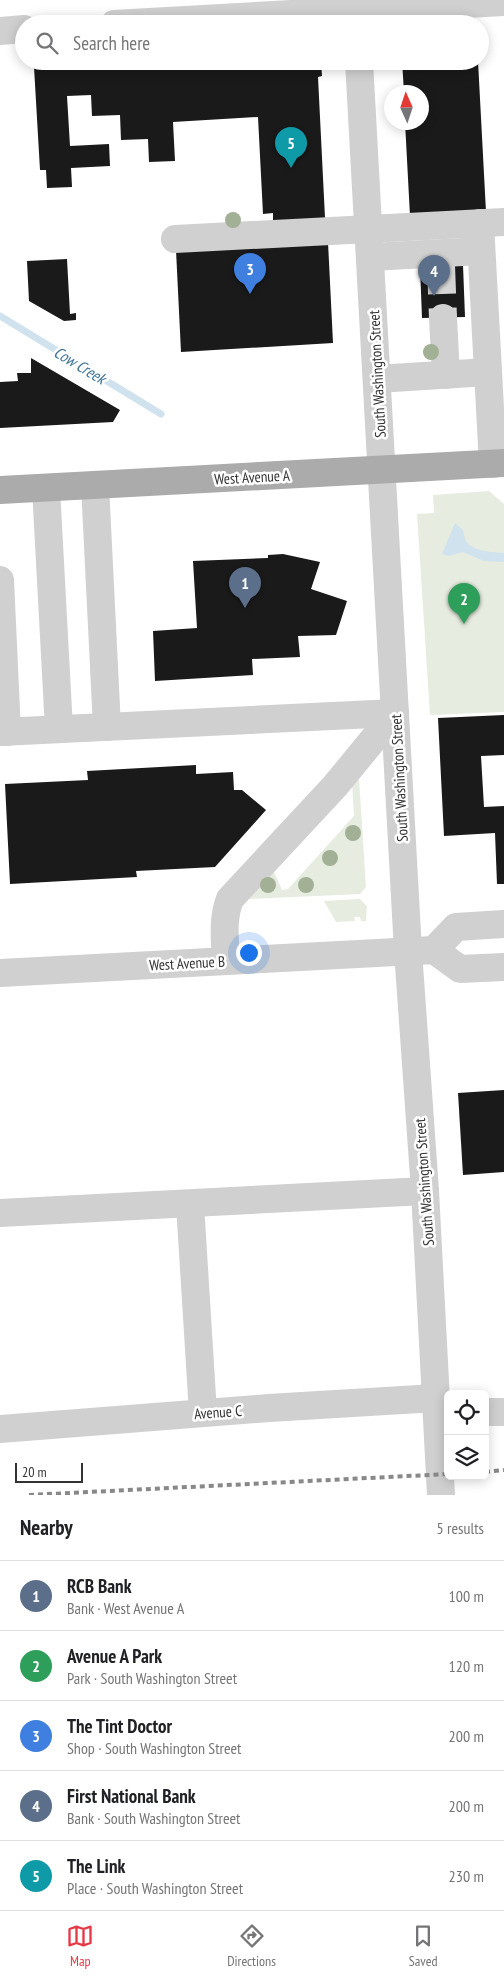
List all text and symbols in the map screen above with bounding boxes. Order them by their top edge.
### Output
search box [15,15,489,70]
icon: search [33,29,61,57]
text: Search here [73,31,150,55]
north arrow [384,85,429,130]
pin: 5 [275,127,307,168]
pin: 3 [234,253,266,294]
pin: 4 [418,255,450,296]
street label: South Washington Street [364,310,390,438]
water label: Cow Creek [50,342,111,389]
street label: West Avenue A [214,465,291,488]
pin: 1 [229,567,261,608]
pin: 2 [448,583,480,624]
street label: South Washington Street [386,714,412,842]
your location [236,940,262,966]
street label: West Avenue B [149,952,225,974]
street label: South Washington Street [410,1118,438,1246]
map controls [444,1390,489,1480]
button: locate [444,1390,489,1435]
street label: Avenue C [193,1401,243,1423]
button: layers [444,1435,489,1480]
scale bar [15,1460,82,1483]
text: 20 m [22,1463,47,1481]
text: Nearby [20,1514,73,1541]
text: 5 results [437,1518,484,1538]
text: RCB Bank [67,1574,131,1598]
text: 1 [32,1586,40,1606]
text: 100 m [449,1586,484,1606]
text: Bank · West Avenue A [67,1598,184,1618]
text: Avenue A Park [67,1644,162,1668]
text: 2 [32,1656,40,1676]
text: 120 m [449,1656,484,1676]
text: Park · South Washington Street [67,1668,237,1688]
text: The Tint Doctor [67,1714,172,1738]
text: 3 [32,1726,40,1746]
text: 200 m [449,1726,484,1746]
text: Shop · South Washington Street [67,1738,241,1758]
text: First National Bank [67,1784,196,1808]
text: 4 [32,1796,40,1816]
text: 200 m [449,1796,484,1816]
text: Bank · South Washington Street [67,1808,240,1828]
text: The Link [67,1854,125,1878]
text: 5 [32,1866,40,1886]
text: 230 m [449,1866,484,1886]
text: Place · South Washington Street [67,1878,243,1898]
tab: Map [66,1922,94,1970]
tab: Directions [227,1922,276,1970]
tab: Saved [409,1922,438,1970]

